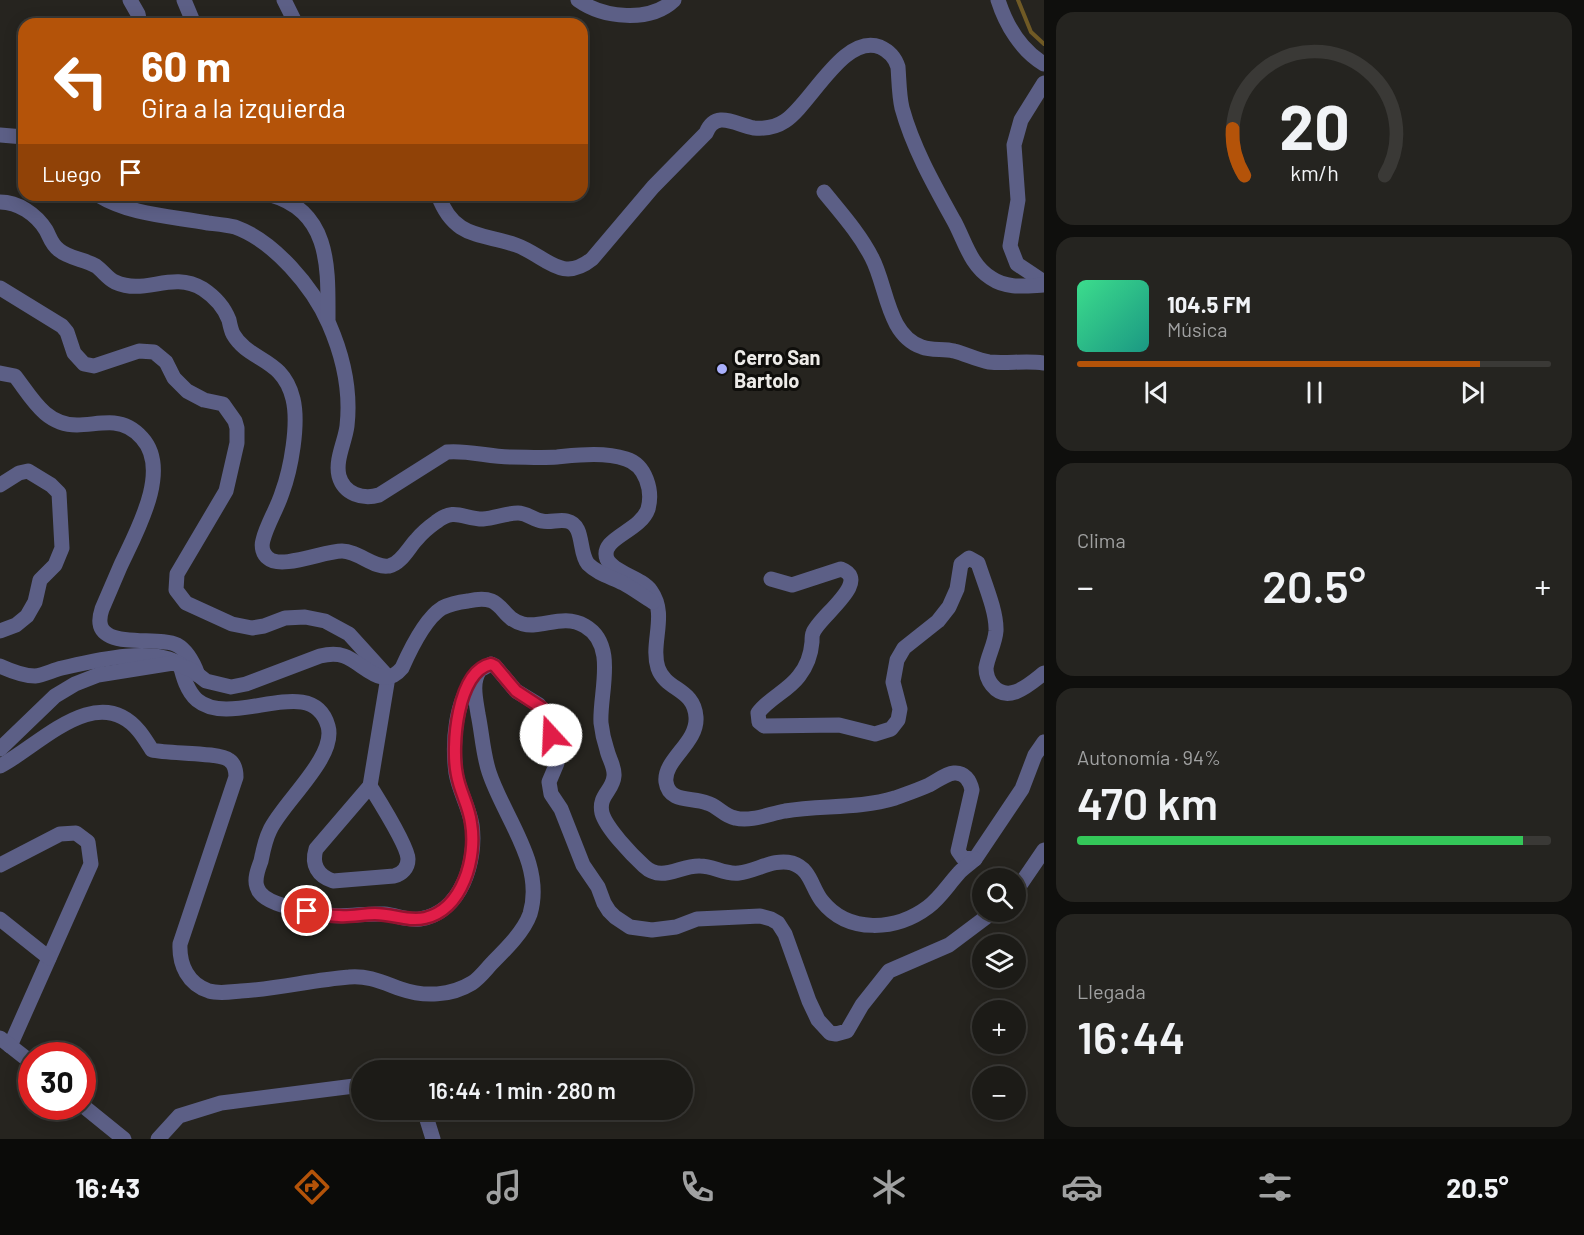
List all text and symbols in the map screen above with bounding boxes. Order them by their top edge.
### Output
text: 60 m [141,40,231,90]
icon: left [42,42,120,120]
text: 20 [1279,88,1349,162]
text: Gira a la izquierda [141,91,346,123]
icon: arrive [114,156,147,189]
text: Luego [42,160,102,186]
text: km/h [1290,160,1338,185]
text: 104.5 FM [1167,291,1251,317]
text: Música [1167,317,1227,341]
place label: Cerro San Bartolo [734,345,821,392]
marker: Cerro San Bartolo [715,362,729,376]
icon: previous [1140,376,1173,409]
icon: pause [1298,376,1331,409]
icon: next [1456,376,1489,409]
text: Clima [1077,528,1126,552]
text: 20.5° [1262,558,1366,612]
text: − [1077,566,1094,606]
text: + [1534,566,1551,606]
position arrow [519,703,583,767]
text: Autonomía · 94% [1077,745,1221,769]
text: 470 km [1077,775,1218,829]
map controls [972,868,1026,1120]
button: search [972,868,1026,922]
pin [281,885,332,936]
icon: arrive [290,894,323,927]
button: layers [972,934,1026,988]
text: Llegada [1077,979,1146,1003]
button: + [972,1000,1026,1054]
text: 16:44 [1077,1009,1185,1063]
speed limit sign: 30 [18,1042,96,1120]
button: − [972,1066,1026,1120]
text: 16:44 · 1 min · 280 m [428,1077,616,1103]
icon: directions [291,1166,333,1208]
icon: music [483,1166,525,1208]
icon: phone [676,1166,718,1208]
icon: climate [868,1166,910,1208]
icon: car [1061,1166,1103,1208]
icon: filters [1254,1166,1296,1208]
text: 16:43 [75,1171,140,1203]
text: 20.5° [1446,1171,1509,1203]

